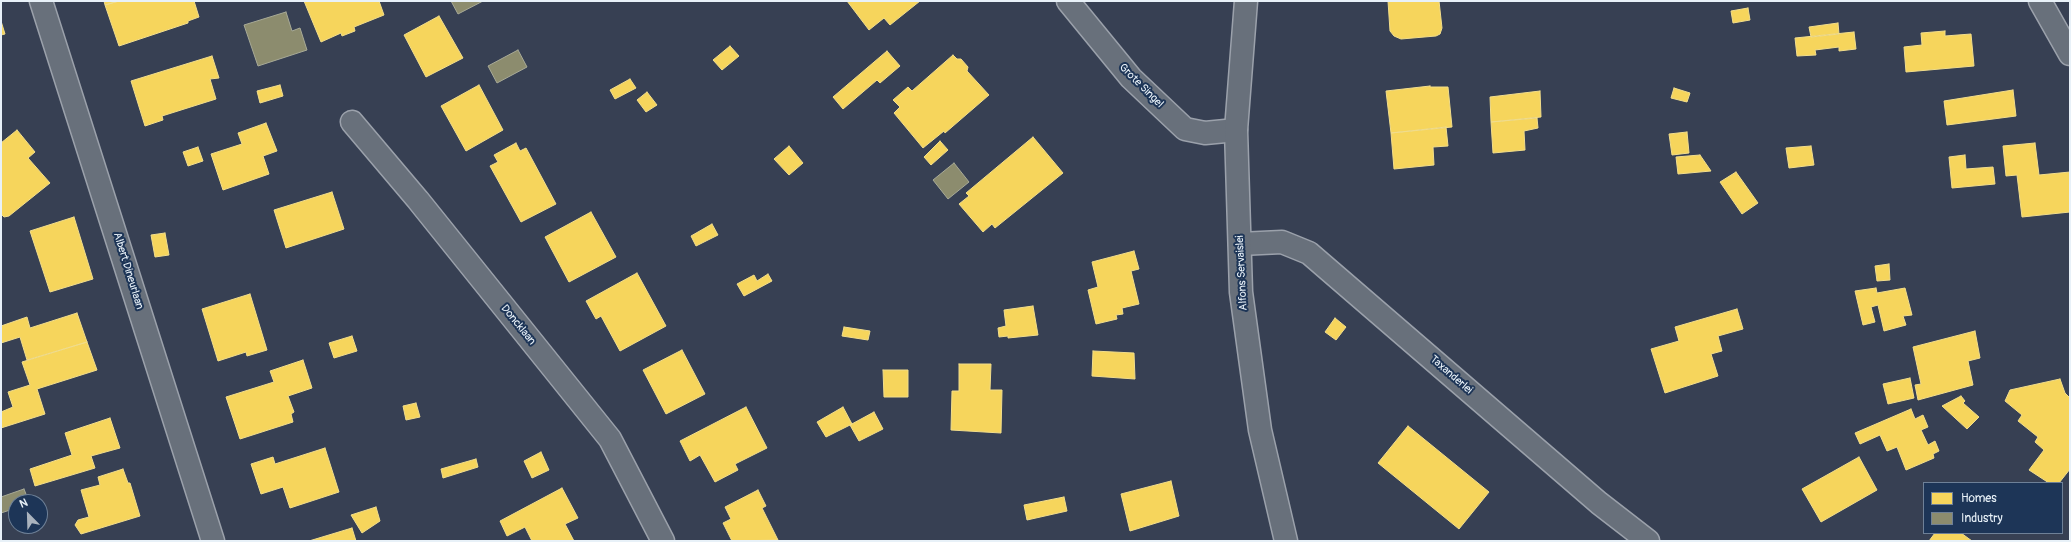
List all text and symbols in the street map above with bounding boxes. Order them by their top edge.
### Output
street label: Grote Singel [1116,61,1166,111]
street label: Albert Dineurlaan [110,231,146,311]
street label: Alfons Servaislei [1233,235,1251,311]
street label: Doncklaan [498,302,538,348]
street label: Taxanderlei [1427,353,1475,397]
legend [1923,482,2063,534]
text: Homes [1961,491,1997,506]
north arrow [8,494,48,534]
text: N [18,496,29,511]
text: Industry [1961,511,2003,526]

